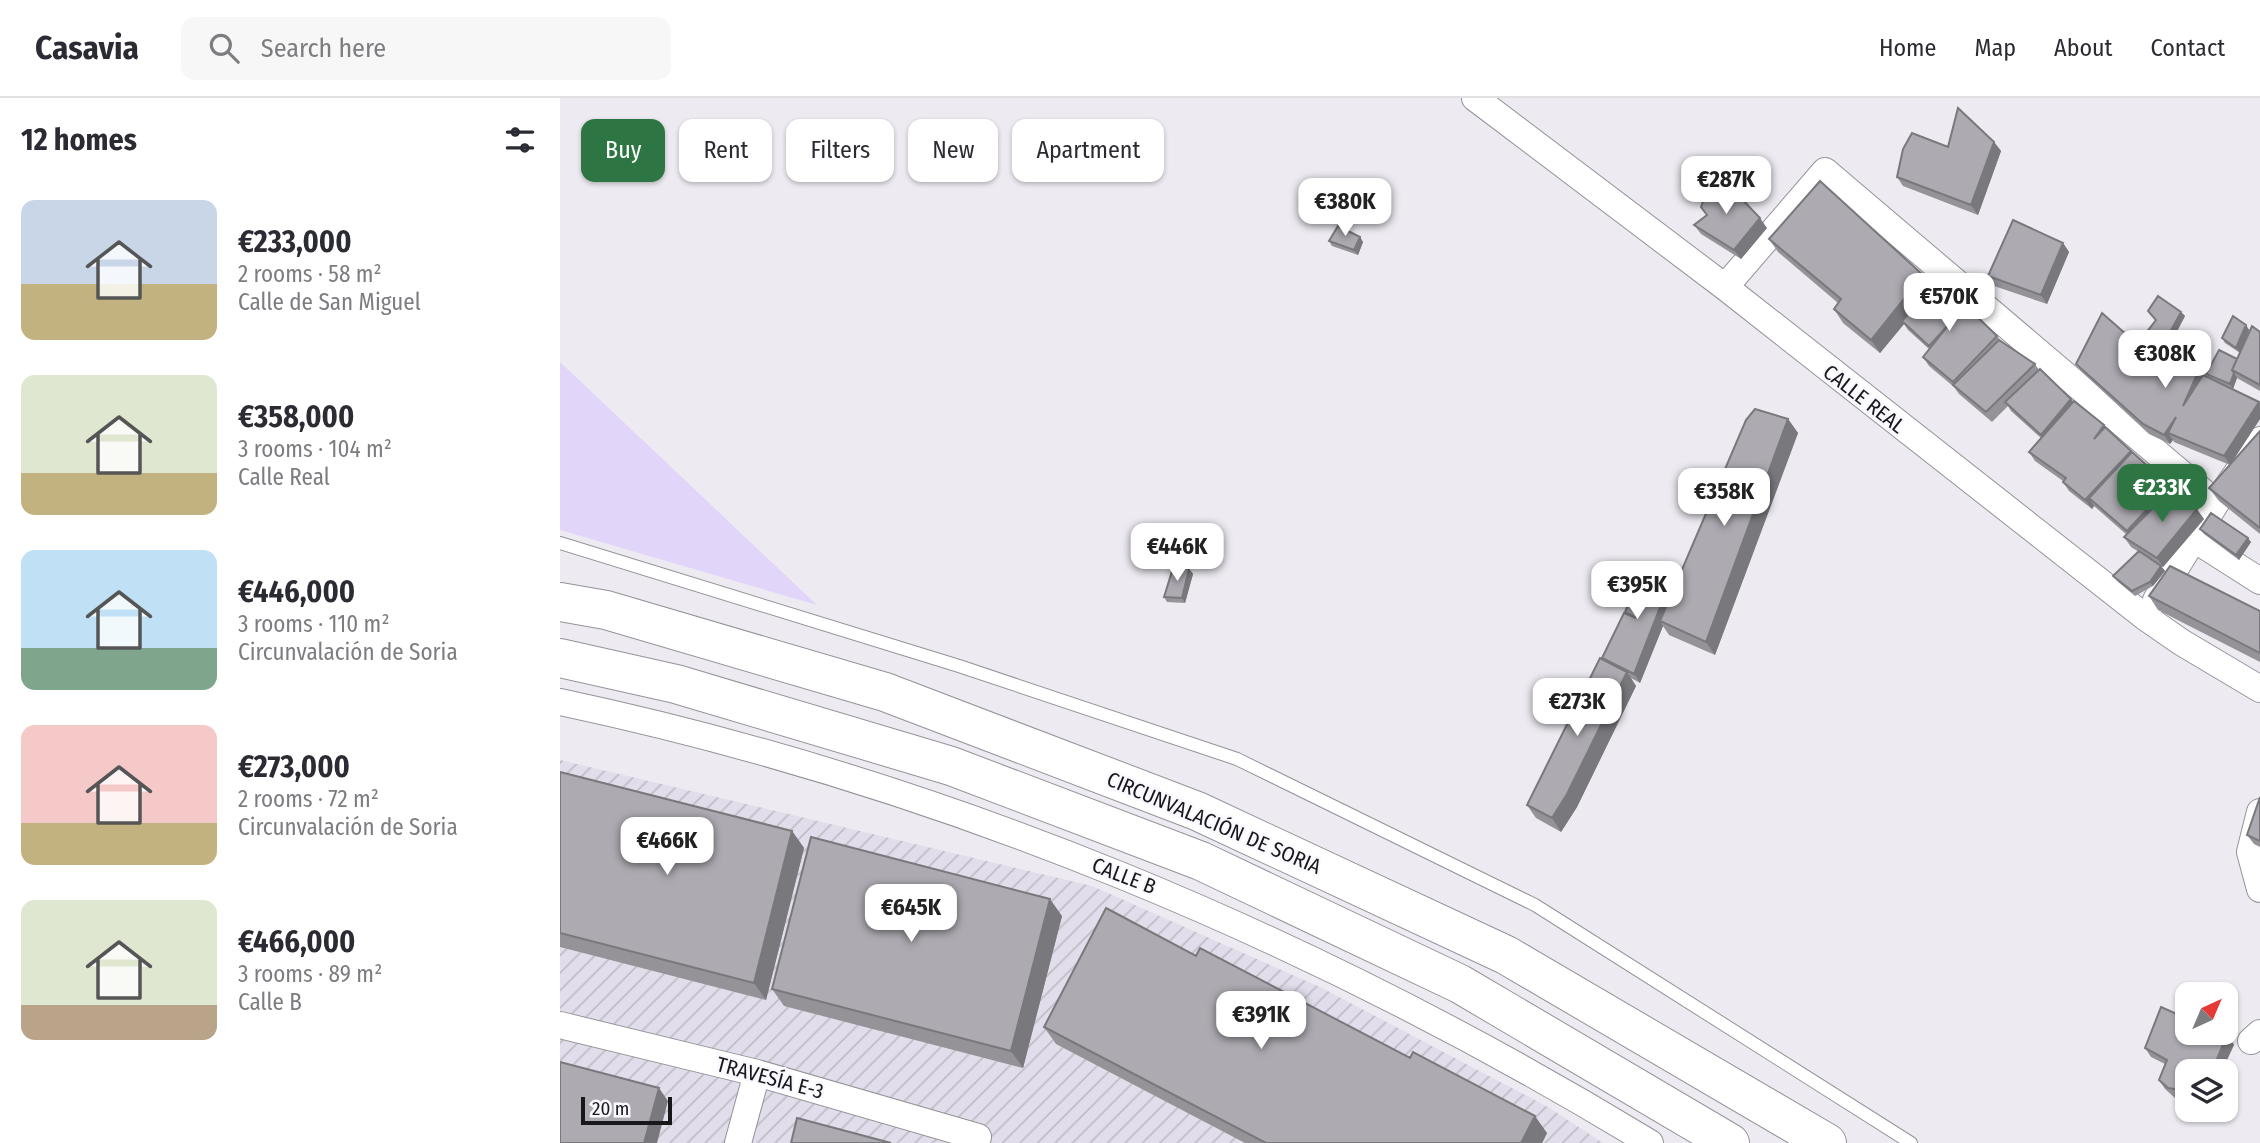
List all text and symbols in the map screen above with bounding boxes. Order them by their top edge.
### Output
search box [181,17,671,80]
text: Casavia [35,28,139,68]
icon: search [205,29,243,67]
text: Search here [261,33,386,64]
text: Home [1879,34,1936,62]
text: Map [1974,34,2016,62]
text: About [2054,34,2112,62]
text: Contact [2150,34,2225,62]
chip: Buy [581,119,665,182]
chip: Rent [679,119,772,182]
chip: Filters [786,119,894,182]
chip: New [908,119,998,182]
chip: Apartment [1012,119,1164,182]
icon: filters [501,121,539,159]
text: 12 homes [21,122,137,158]
pin: €287K [1677,156,1775,216]
text: €287K [1697,165,1755,193]
pin: €380K [1296,178,1394,238]
text: €380K [1314,187,1376,215]
text: €233,000 [238,224,352,260]
icon: home [77,228,161,312]
text: 2 rooms · 58 m² [238,260,382,288]
pin: €570K [1900,274,1998,333]
text: €570K [1920,282,1978,310]
text: Calle de San Miguel [238,288,421,316]
pin: €308K [2116,330,2214,390]
text: €308K [2134,339,2196,367]
street label: CALLE REAL [1818,359,1911,439]
text: €358,000 [238,399,354,435]
icon: home [77,403,161,487]
text: 3 rooms · 104 m² [238,435,392,463]
text: Calle Real [238,463,330,491]
pin: €233K [2113,464,2211,524]
pin: €358K [1675,468,1773,528]
text: €233K [2133,473,2191,501]
text: €358K [1694,477,1754,505]
pin: €446K [1128,524,1226,583]
text: €446K [1147,532,1207,560]
pin: €395K [1588,561,1686,621]
text: €395K [1607,570,1667,598]
text: €446,000 [238,574,355,610]
icon: home [77,578,161,662]
text: 3 rooms · 110 m² [238,610,389,638]
text: Circunvalación de Soria [238,638,458,666]
pin: €273K [1528,678,1626,738]
text: €273K [1549,687,1605,715]
text: €273,000 [238,749,350,785]
icon: home [77,753,161,837]
street label: CIRCUNVALACIÓN DE SORIA [1103,766,1325,880]
text: 2 rooms · 72 m² [238,785,379,813]
text: Circunvalación de Soria [238,813,458,841]
pin: €466K [618,818,716,877]
text: €466K [637,826,697,854]
street label: CALLE B [1088,852,1160,900]
pin: €645K [862,884,960,944]
text: €645K [881,893,941,921]
text: €466,000 [238,924,355,960]
icon: home [77,928,161,1012]
text: 3 rooms · 89 m² [238,960,382,988]
north arrow [2175,982,2238,1045]
map controls [2175,982,2238,1122]
text: Calle B [238,988,302,1016]
pin: €391K [1212,992,1310,1051]
text: €391K [1232,1000,1290,1028]
street label: TRAVESÍA E-3 [714,1051,826,1105]
button: layers [2175,1059,2238,1122]
scale bar [581,1094,672,1126]
text: 20 m [592,1097,629,1120]

